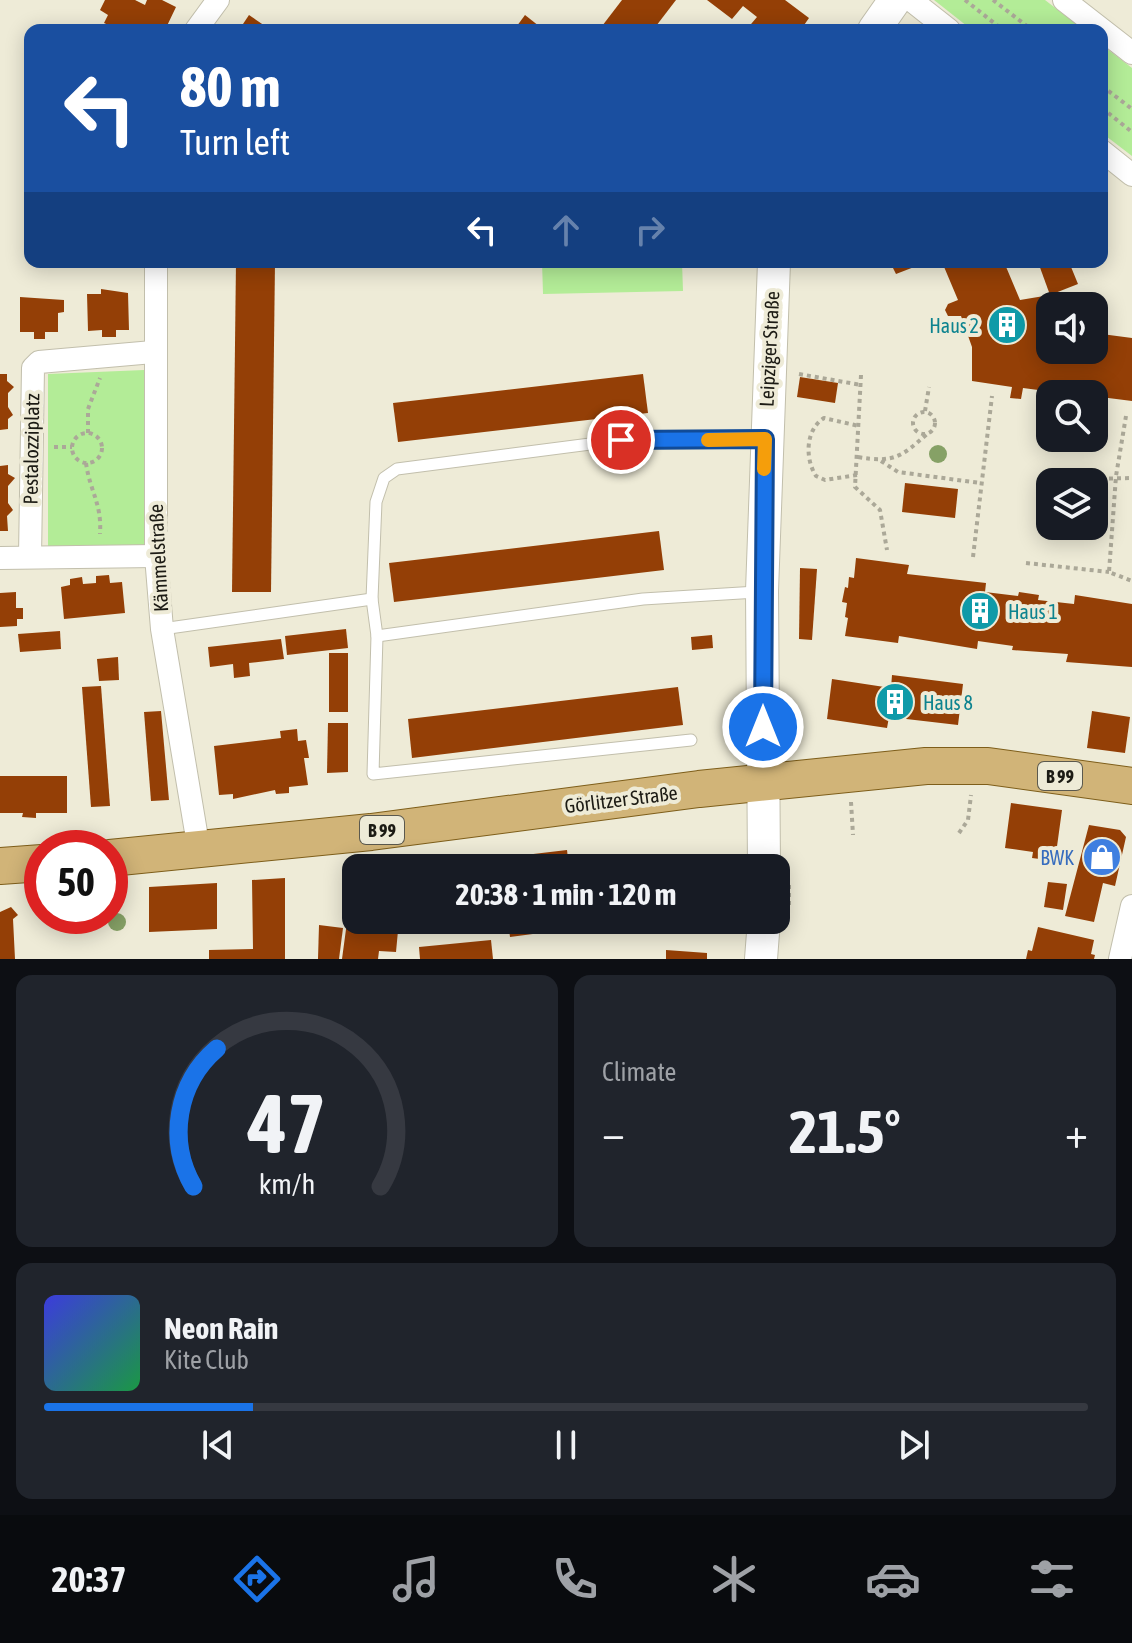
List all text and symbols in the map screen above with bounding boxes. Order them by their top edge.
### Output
text: 80 m [180,55,281,119]
icon: left [48,56,152,160]
text: Turn left [180,121,290,163]
icon: left [460,208,504,252]
icon: ahead [544,208,588,252]
icon: right [628,208,672,252]
street label: Leipziger Straße [754,291,784,407]
map controls [1036,292,1108,540]
button: sound [1036,292,1108,364]
building icon: Haus 2 [986,304,1028,346]
place label: Haus 2 [929,314,979,337]
button: search [1036,380,1108,452]
street label: Pestalozziplatz [19,393,43,505]
pin [587,406,655,474]
icon: arrive [599,418,643,462]
button: layers [1036,468,1108,540]
street label: Kämmelstraße [144,503,172,613]
building icon: Haus 1 [959,590,1001,632]
place label: Haus 1 [1008,600,1058,623]
building icon: Haus 8 [874,681,916,723]
position arrow [721,685,805,769]
place label: Haus 8 [923,691,973,714]
road number: B 99 [1038,762,1082,790]
street label: Görlitzer Straße [563,781,679,817]
road number: B 99 [360,816,404,844]
speed limit sign: 50 [24,830,128,934]
shop icon: BWK [1081,836,1123,878]
place label: BWK [1040,846,1074,869]
text: 20:38 · 1 min · 120 m [456,877,676,911]
text: Climate [602,1057,676,1087]
text: 47 [247,1075,326,1171]
text: 21.5° [789,1097,901,1166]
text: − [602,1107,625,1157]
text: + [1065,1107,1088,1157]
text: km/h [259,1167,315,1200]
text: Neon Rain [164,1311,278,1345]
text: Kite Club [164,1345,249,1375]
icon: previous [196,1423,240,1467]
icon: pause [544,1423,588,1467]
icon: next [892,1423,936,1467]
icon: directions [229,1551,285,1607]
icon: music [388,1551,444,1607]
icon: phone [547,1551,603,1607]
icon: climate [706,1551,762,1607]
icon: car [865,1551,921,1607]
icon: filters [1024,1551,1080,1607]
text: 20:37 [52,1558,126,1600]

